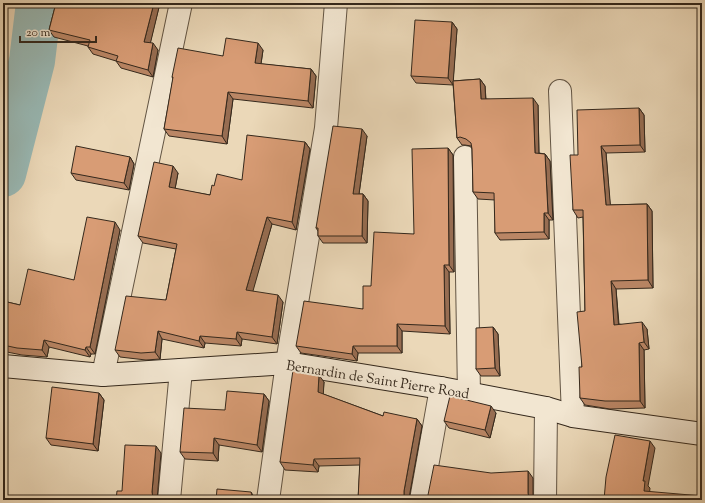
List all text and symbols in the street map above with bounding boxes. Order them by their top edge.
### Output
scale bar [20,18,96,44]
text: 20 m [26,24,51,42]
street label: Bernardin de Saint Pierre Road [285,357,471,405]

